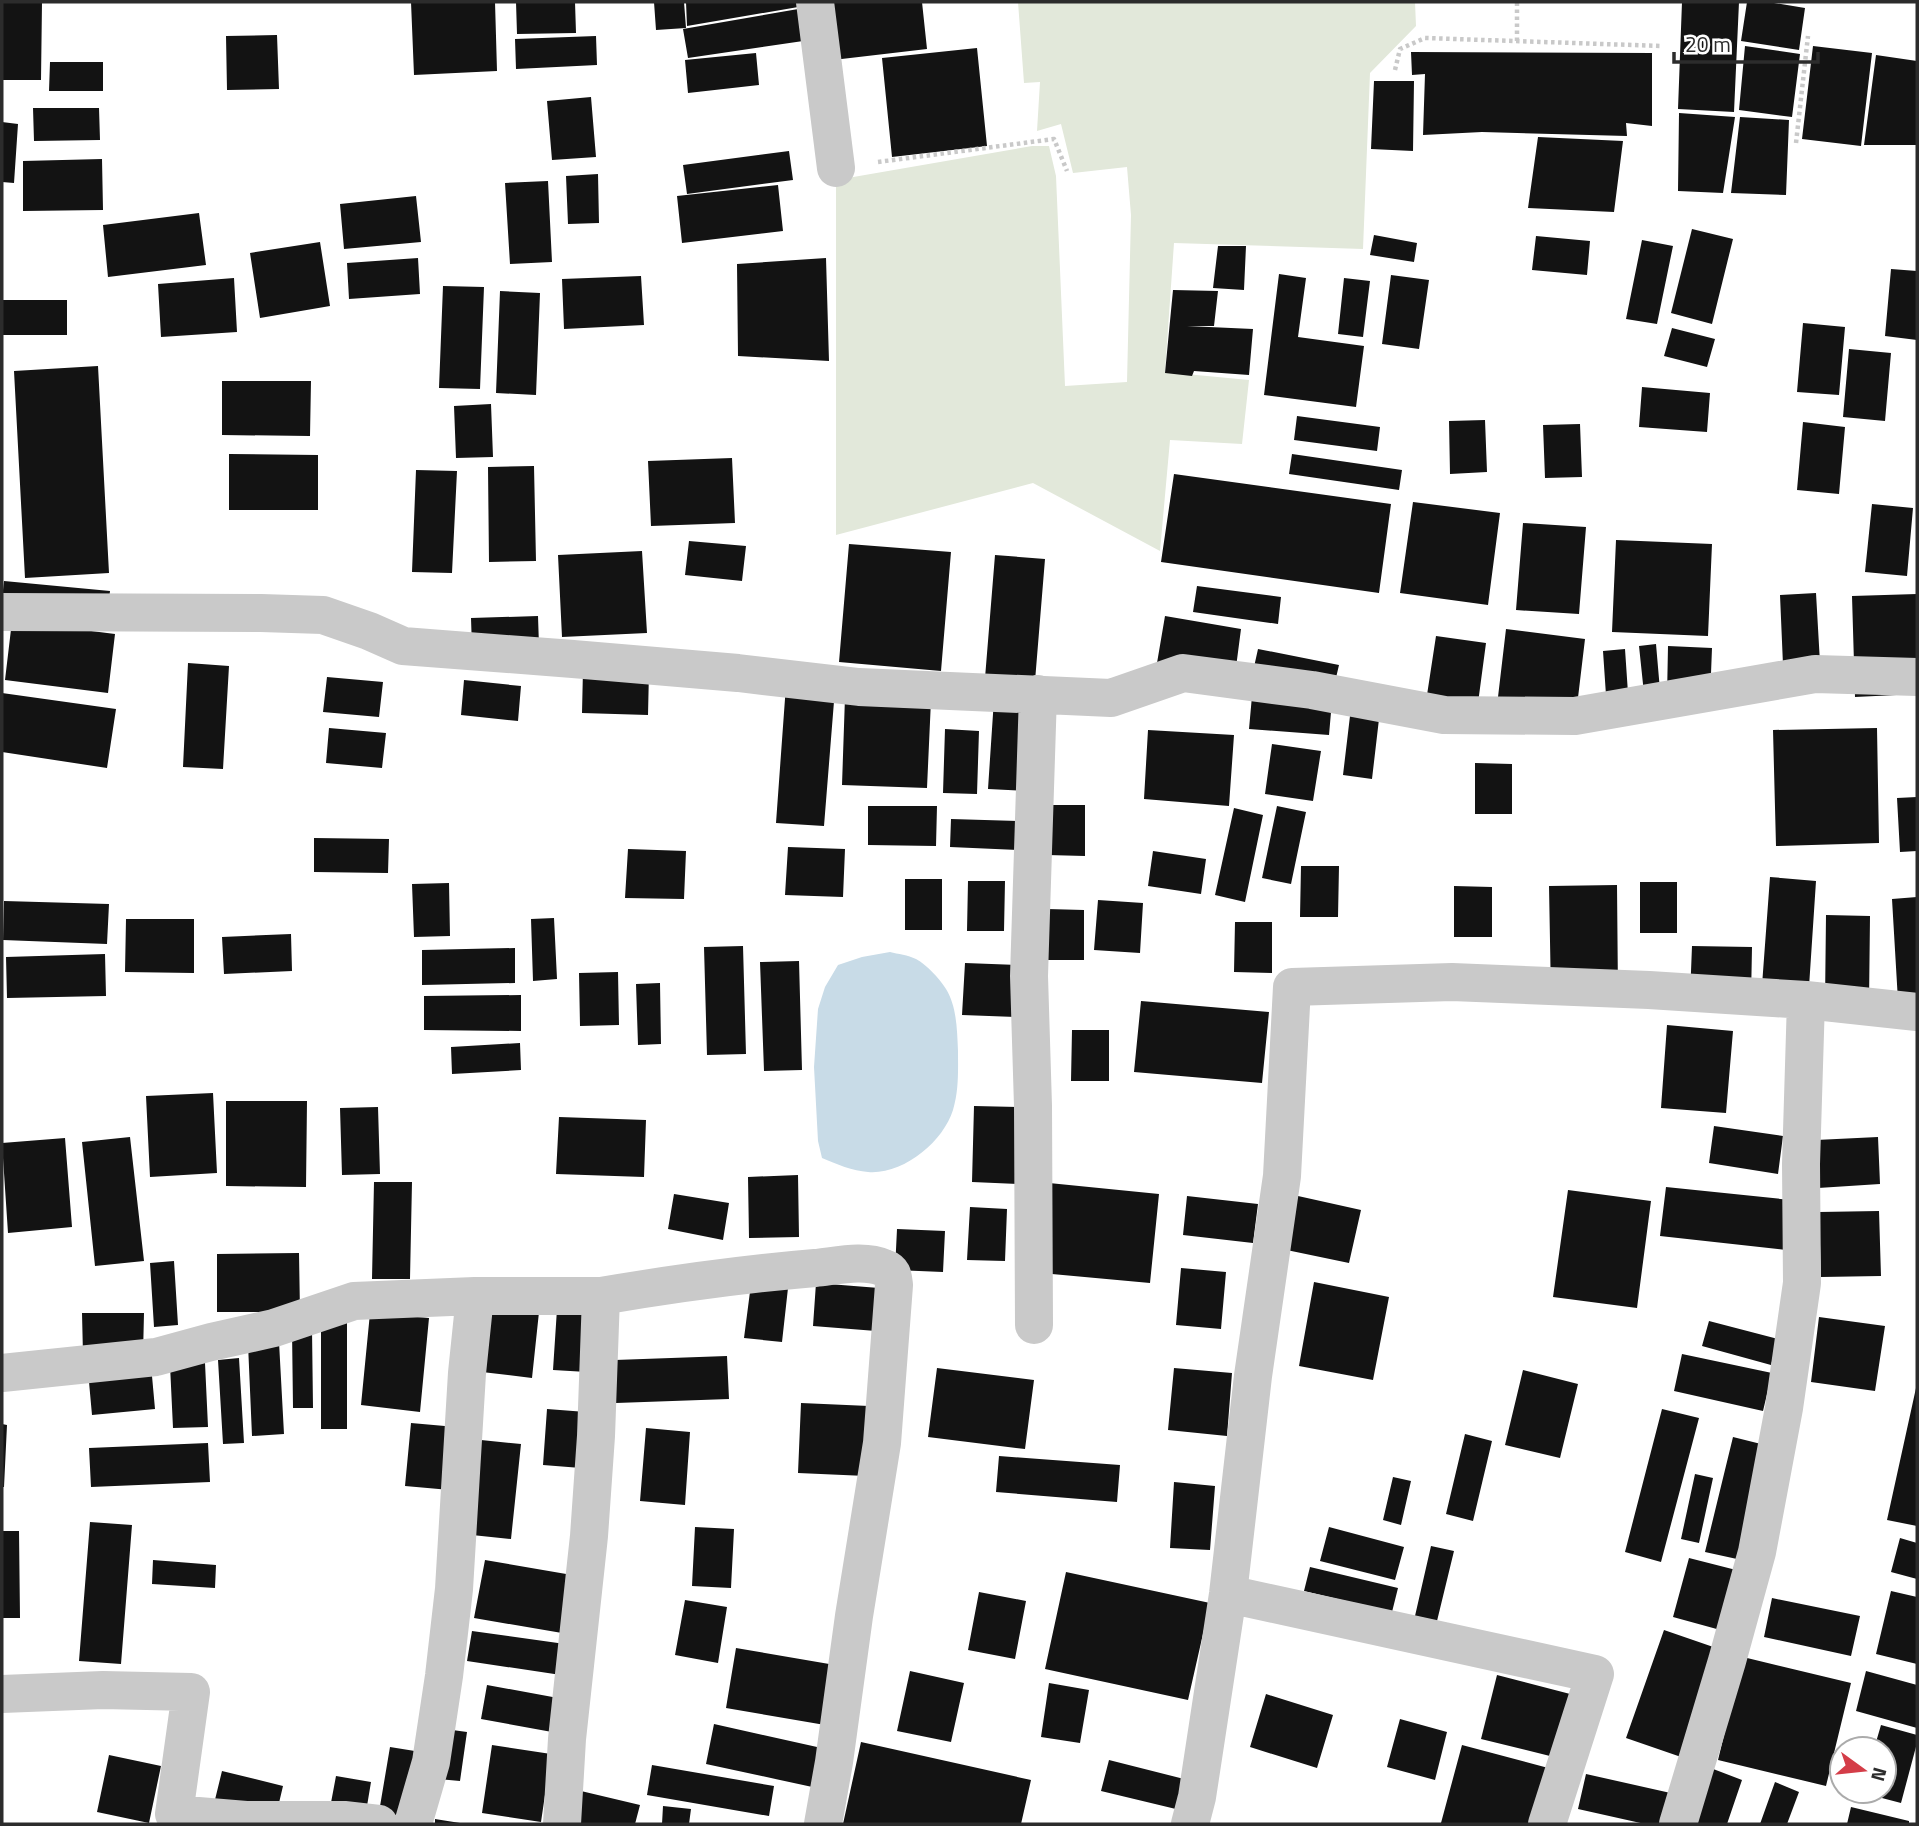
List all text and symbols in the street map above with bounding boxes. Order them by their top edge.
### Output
scale bar [1674,21,1818,65]
text: 20 m [1685,28,1731,60]
north arrow [1828,1735,1898,1805]
text: N [1864,1764,1896,1785]

